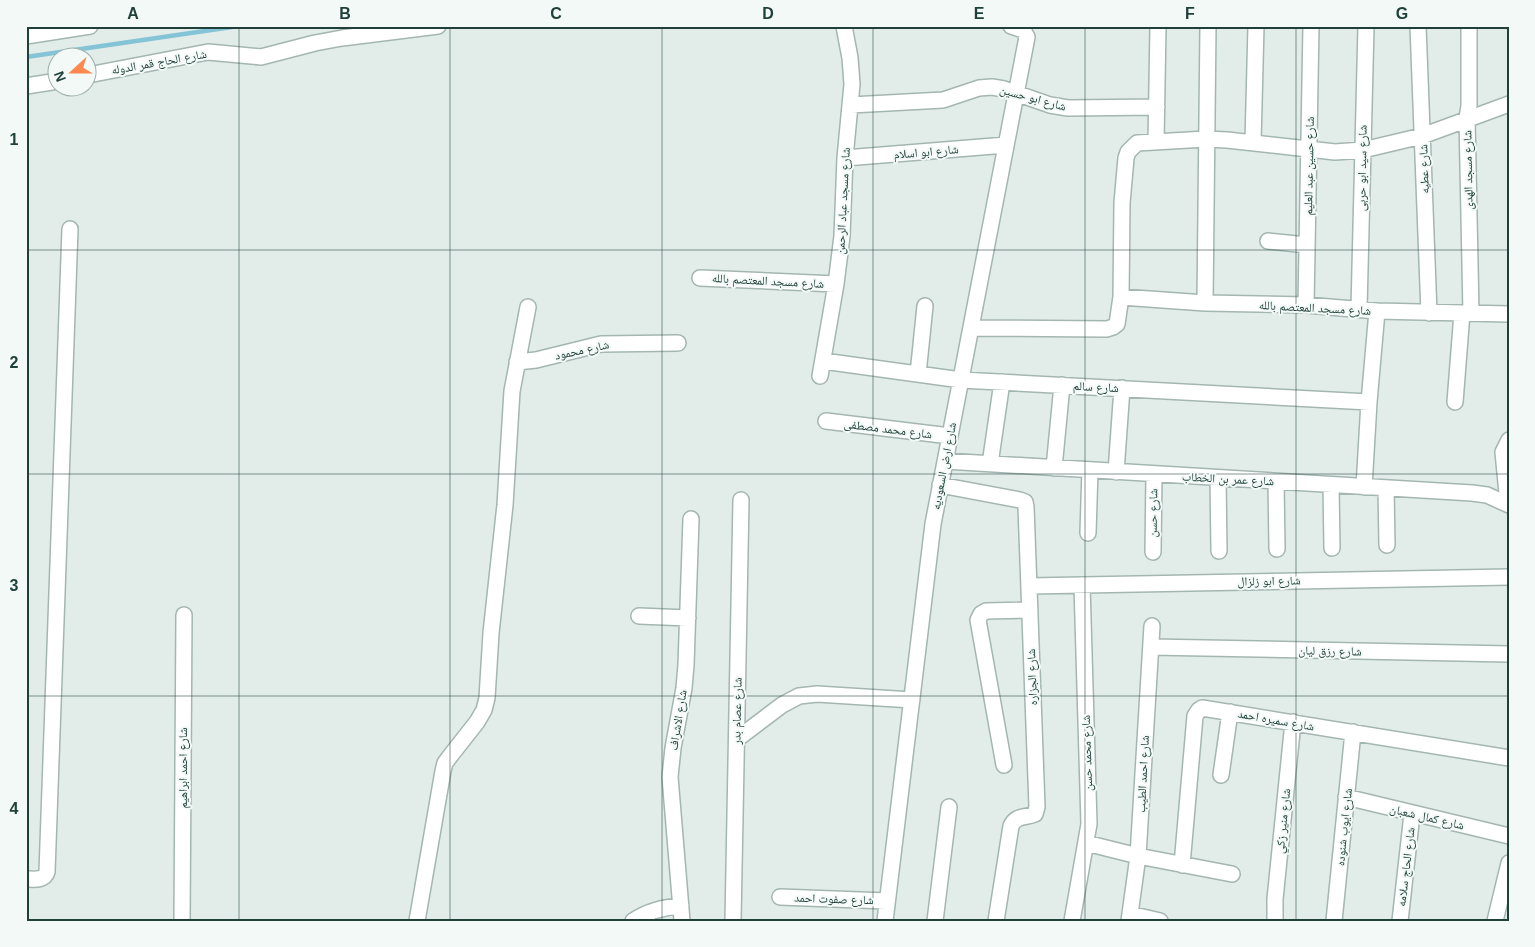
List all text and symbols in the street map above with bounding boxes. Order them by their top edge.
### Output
text: A [127,5,139,22]
text: B [339,5,351,22]
text: C [550,5,562,22]
text: D [762,5,774,22]
text: E [974,5,985,22]
text: F [1185,5,1195,22]
text: G [1396,5,1408,22]
street label: شارع الحاج قمر الدوله [110,47,208,78]
north arrow [48,48,98,98]
text: N [51,69,69,84]
street label: شارع ابو حسين [998,82,1068,115]
street label: شارع حسين عبد العليم [1301,116,1318,216]
street label: شارع سيد ابو حربى [1354,125,1371,211]
street label: شارع مسجد الهدى [1460,130,1477,210]
text: 1 [10,131,19,148]
street label: شارع ابو اسلام [893,142,959,163]
street label: شارع عطيه [1416,144,1433,194]
street label: شارع مسجد عباد الرحمن [833,147,854,255]
street label: شارع مسجد المعتصم بالله [711,271,825,292]
street label: شارع مسجد المعتصم بالله [1258,298,1372,319]
street label: شارع محمود [554,337,611,364]
text: 2 [10,354,19,371]
street label: شارع سالم [1073,379,1119,396]
street label: شارع محمد مصطفى [843,417,933,442]
street label: شارع ارض السعوديه [929,421,960,511]
street label: شارع عمر بن الخطاب [1182,470,1275,489]
street label: شارع حسن [1146,488,1161,538]
street label: شارع ابو زلزال [1237,573,1301,590]
text: 3 [10,577,19,594]
street label: شارع رزق ليان [1298,643,1362,660]
street label: شارع الجزاره [1024,648,1041,706]
street label: شارع عصام بدر [729,677,746,746]
street label: شارع الاشراف [666,689,691,751]
street label: شارع سميره احمد [1236,706,1315,735]
street label: شارع محمد حسن [1079,715,1096,791]
street label: شارع احمد ابراهيم [176,727,191,809]
street label: شارع احمد الطيب [1134,735,1153,813]
street label: شارع ايوب شنوده [1333,787,1356,867]
street label: شارع منير زكي [1273,788,1296,855]
text: 4 [10,800,19,817]
street label: شارع كمال شعبان [1388,802,1466,833]
street label: شارع الحاج سلامه [1394,827,1419,908]
street label: شارع صفوت احمد [794,891,874,908]

